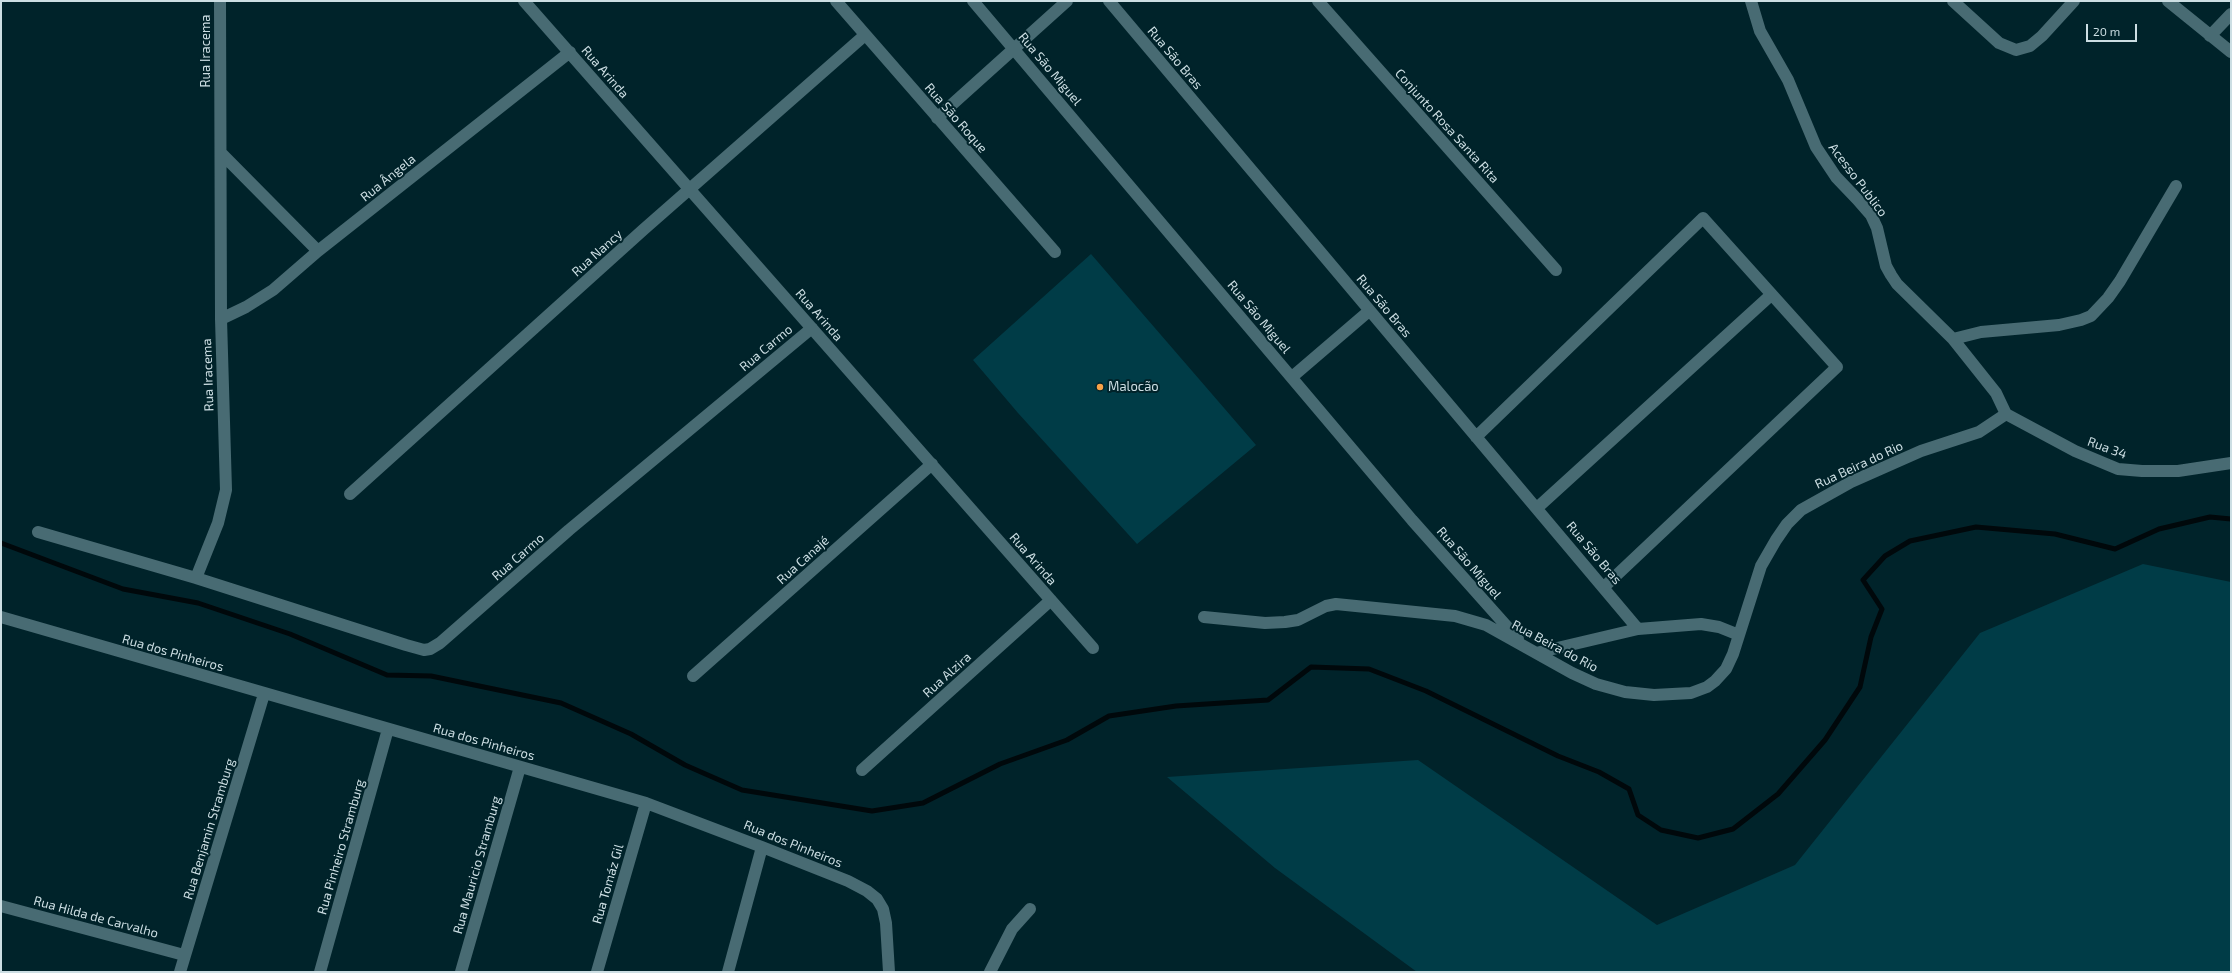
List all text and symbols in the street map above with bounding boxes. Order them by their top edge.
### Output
street label: Rua Iracema [198,15,214,87]
scale bar [2088,16,2139,42]
street label: Rua São Bras [1144,23,1206,93]
text: 20 m [2093,24,2120,38]
street label: Rua São Miguel [1015,29,1085,109]
street label: Rua Arinda [578,43,632,101]
street label: Conjunto Rosa Santa Rita [1392,66,1502,186]
street label: Rua São Roque [921,80,991,156]
street label: Acesso Publico [1825,140,1891,220]
street label: Rua Ângela [357,151,419,205]
street label: Rua Nancy [569,226,625,280]
street label: Rua São Bras [1353,271,1415,341]
street label: Rua São Miguel [1224,277,1294,357]
street label: Rua Arinda [792,286,846,344]
street label: Rua Carmo [736,321,796,375]
street label: Rua Iracema [199,338,217,412]
place label: Malocão [1108,379,1159,395]
marker: Malocão [1095,382,1105,392]
street label: Rua 34 [2085,434,2129,462]
street label: Rua Beira do Rio [1812,438,1906,492]
street label: Rua São Bras [1563,518,1625,588]
street label: Rua São Miguel [1433,524,1505,602]
street label: Rua Carmo [489,530,547,584]
street label: Rua Arinda [1006,530,1060,588]
street label: Rua Canajé [774,532,832,588]
street label: Rua Beira do Rio [1509,617,1601,675]
street label: Rua dos Pinheiros [120,631,226,675]
street label: Rua Alzira [920,649,974,701]
street label: Rua dos Pinheiros [431,720,537,764]
street label: Rua Benjamin Stramburg [180,757,238,901]
street label: Rua Pinheiro Stramburg [314,777,368,917]
street label: Rua Mauricio Stramburg [450,794,504,936]
street label: Rua dos Pinheiros [741,817,845,871]
street label: Rua Tomáz Gil [589,842,627,926]
street label: Rua Hilda de Carvalho [32,893,160,941]

